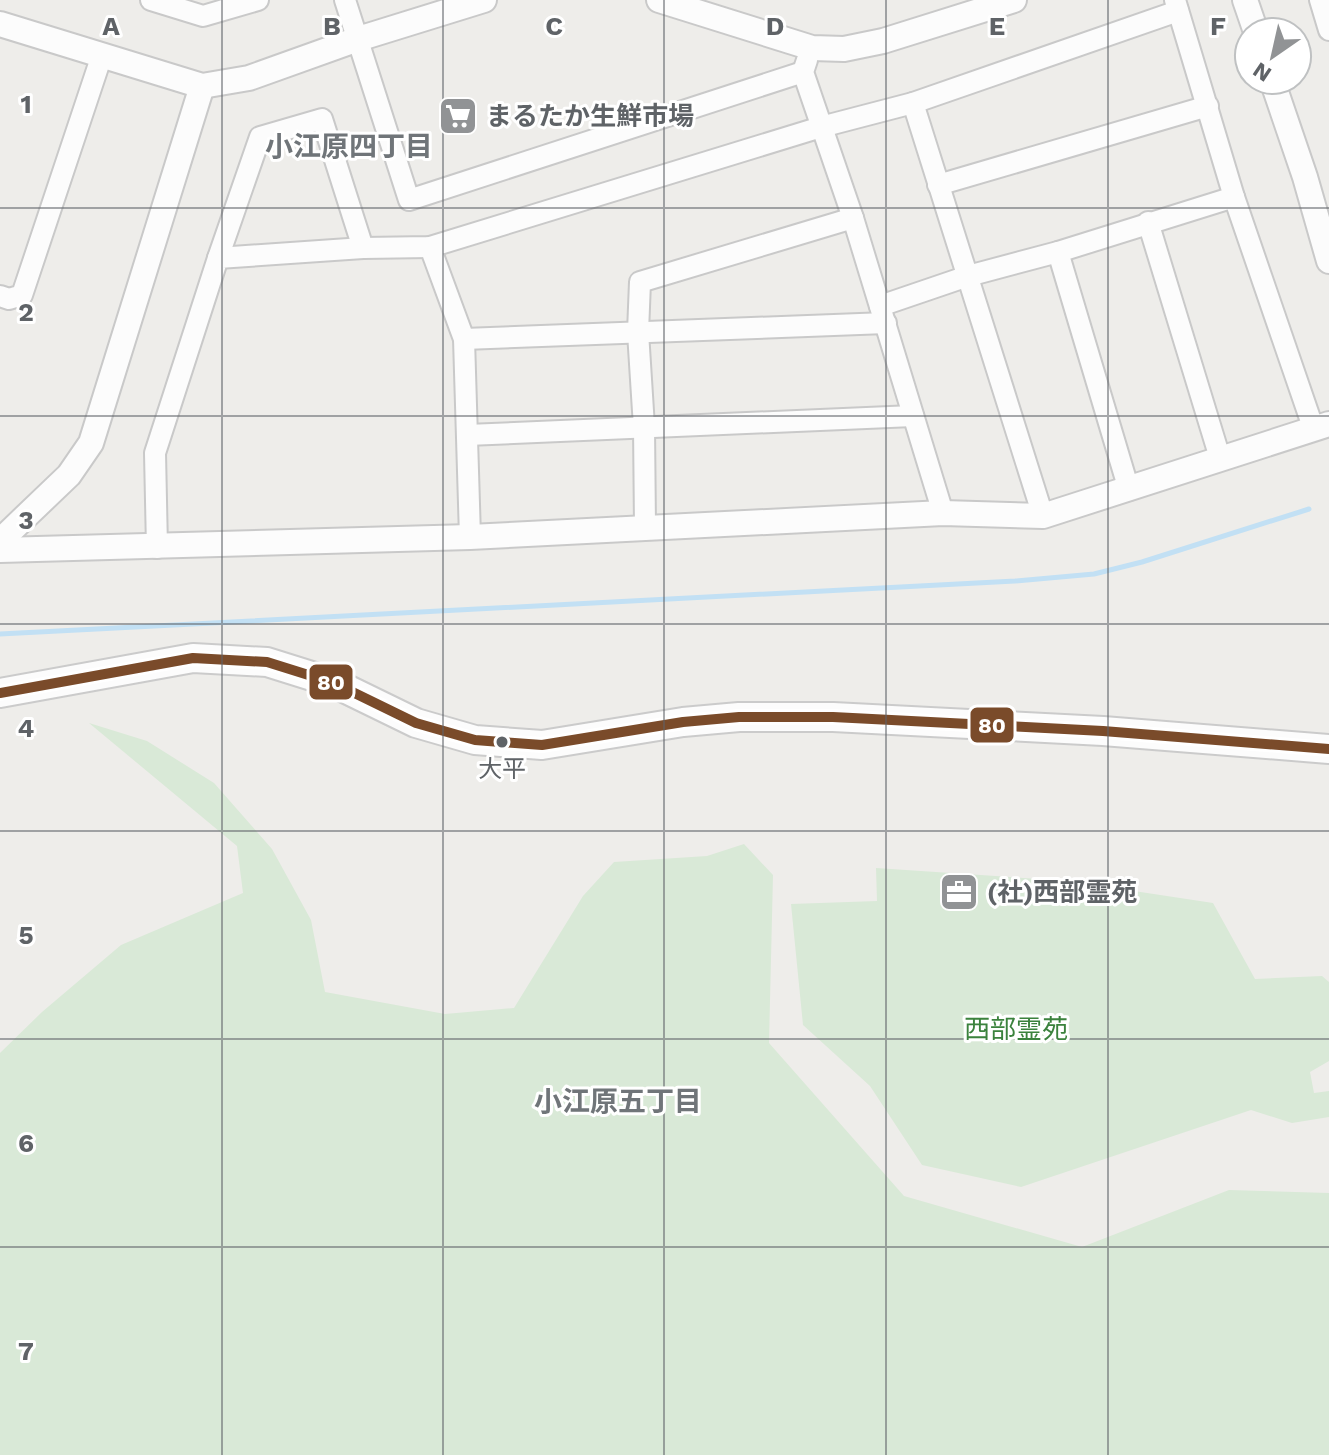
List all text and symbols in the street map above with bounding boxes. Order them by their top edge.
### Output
text: A [102,11,120,41]
text: B [323,11,341,41]
text: C [545,11,563,41]
text: D [766,11,784,41]
text: E [989,11,1005,41]
text: F [1210,11,1226,41]
north arrow [1233,16,1313,96]
text: N [1248,57,1276,87]
text: 1 [20,89,32,119]
supermarket icon: まるたか生鮮市場 [437,95,479,137]
place label: まるたか生鮮市場 [486,101,694,131]
district label: 小江原四丁目 [265,130,433,163]
text: 2 [18,297,34,327]
text: 3 [18,505,34,535]
line badge: 80 [308,663,354,701]
text: 80 [317,670,345,695]
line badge: 80 [969,706,1015,744]
text: 4 [18,713,35,743]
text: 80 [978,713,1006,738]
marker: 大平 [494,734,510,750]
place label: 大平 [478,755,526,783]
office icon: (社)西部霊苑 [938,871,980,913]
place label: (社)西部霊苑 [987,877,1137,907]
text: 5 [18,920,34,950]
park label: 西部霊苑 [964,1014,1068,1044]
district label: 小江原五丁目 [534,1085,702,1118]
text: 6 [18,1128,34,1158]
text: 7 [18,1336,34,1366]

